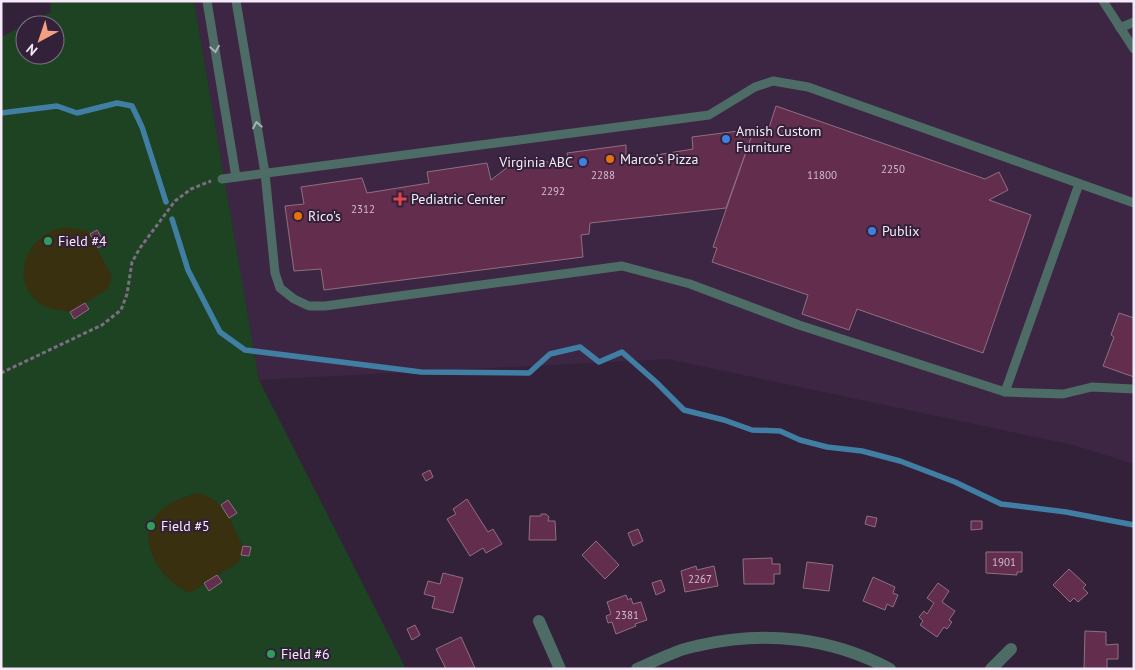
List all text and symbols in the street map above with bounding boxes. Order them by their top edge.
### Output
north arrow [15,15,65,65]
text: N [22,40,41,60]
one-way arrow [210,45,220,54]
one-way arrow [253,121,263,129]
place label: Amish Custom Furniture [736,122,821,156]
marker: Amish Custom Furniture [720,133,732,145]
place label: Marco's Pizza [620,150,698,168]
place label: Virginia ABC [498,153,573,171]
marker: Marco's Pizza [604,153,616,165]
marker: Virginia ABC [577,156,589,168]
house number: 2250 [881,162,905,176]
house number: 2288 [591,168,615,182]
house number: 11800 [807,168,837,182]
house number: 2292 [541,184,565,198]
place label: Pediatric Center [411,190,506,208]
marker: Pediatric Center [393,192,407,206]
house number: 2312 [351,202,375,216]
place label: Rico's [308,207,341,225]
marker: Rico's [292,210,304,222]
place label: Publix [882,222,920,240]
marker: Publix [866,225,878,237]
place label: Field #4 [58,232,107,250]
marker: Field #4 [42,235,54,247]
place label: Field #5 [161,517,210,535]
marker: Field #5 [145,520,157,532]
house number: 1901 [992,555,1016,569]
house number: 2267 [688,572,712,586]
house number: 2381 [615,608,639,622]
place label: Field #6 [281,645,330,663]
marker: Field #6 [265,648,277,660]

